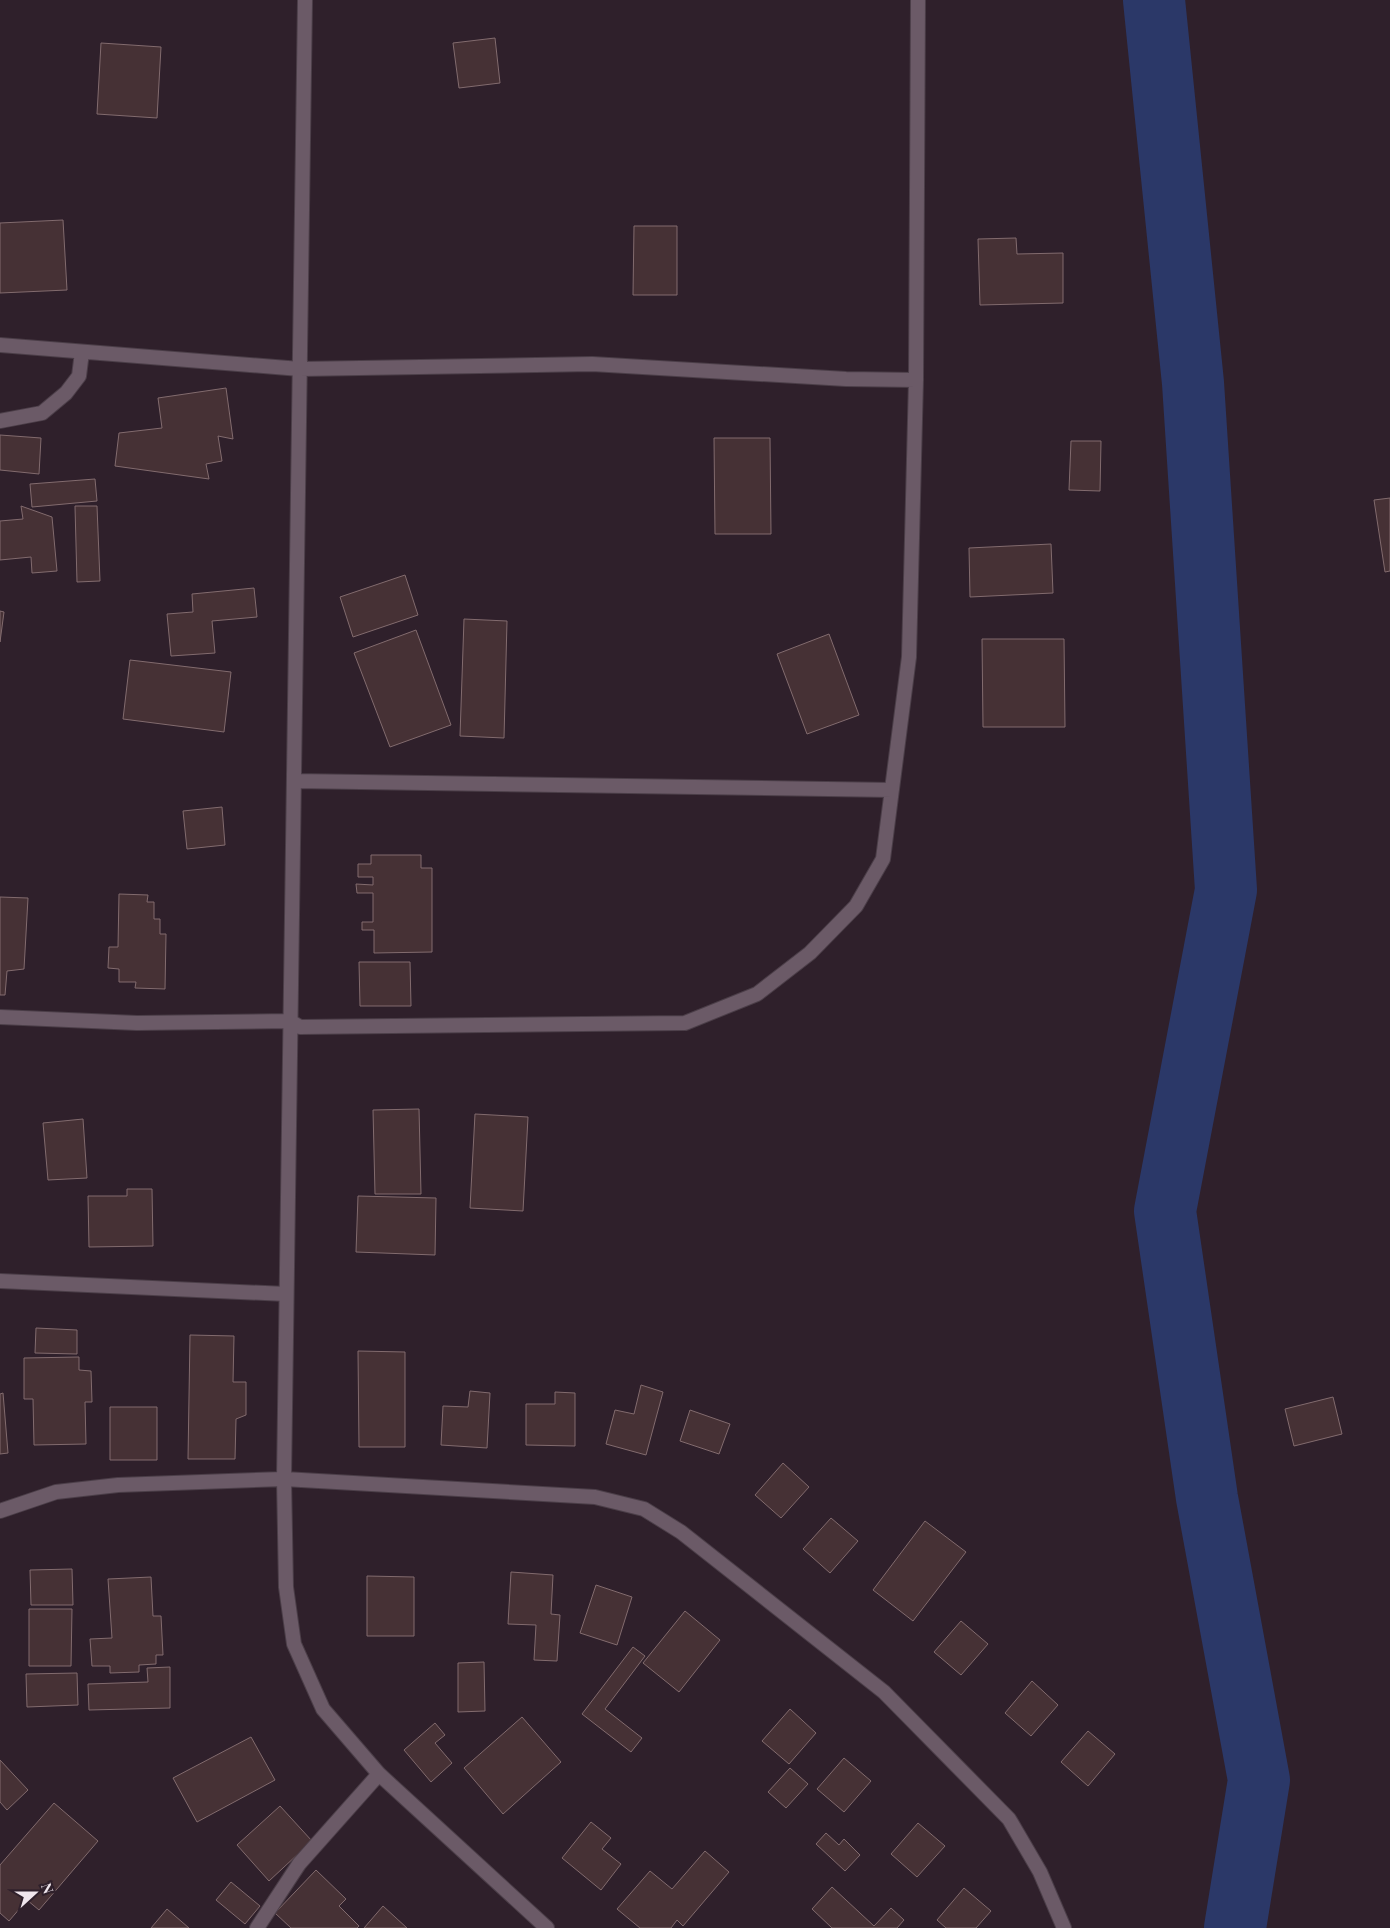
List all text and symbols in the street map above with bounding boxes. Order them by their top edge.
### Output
north arrow [10,1868,60,1918]
text: N [37,1880,58,1896]

